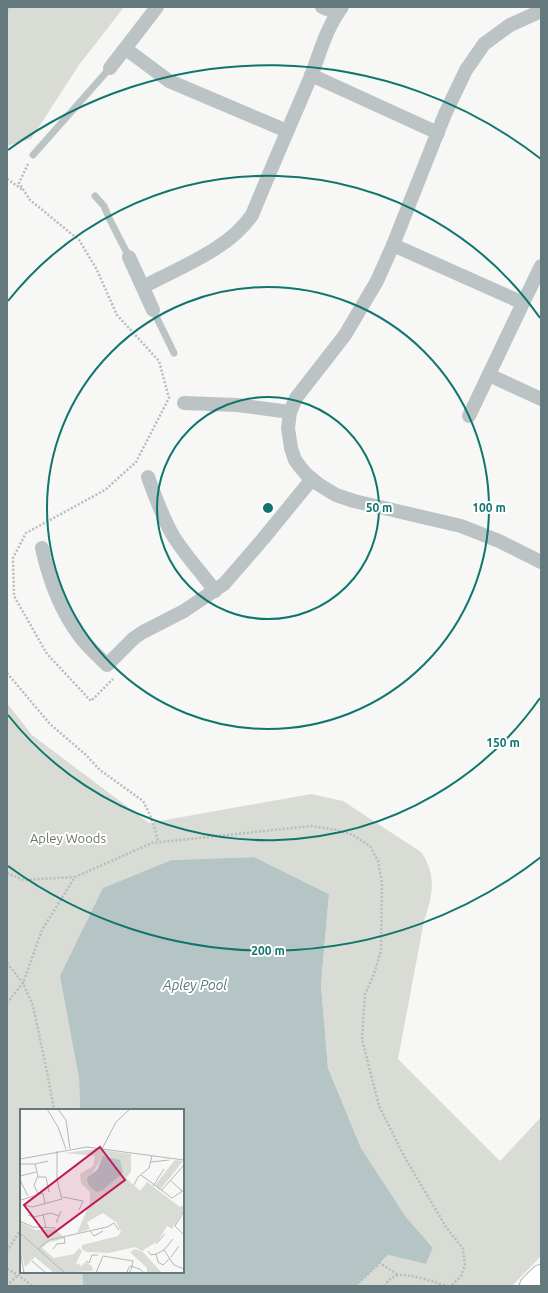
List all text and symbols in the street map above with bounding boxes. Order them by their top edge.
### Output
centre of rings [261,501,275,515]
text: 50 m [366,501,392,514]
text: 100 m [472,501,506,514]
text: 150 m [486,736,520,749]
park label: Apley Woods [30,831,106,845]
text: 200 m [251,944,285,957]
water label: Apley Pool [162,977,227,993]
inset map [20,1109,184,1273]

